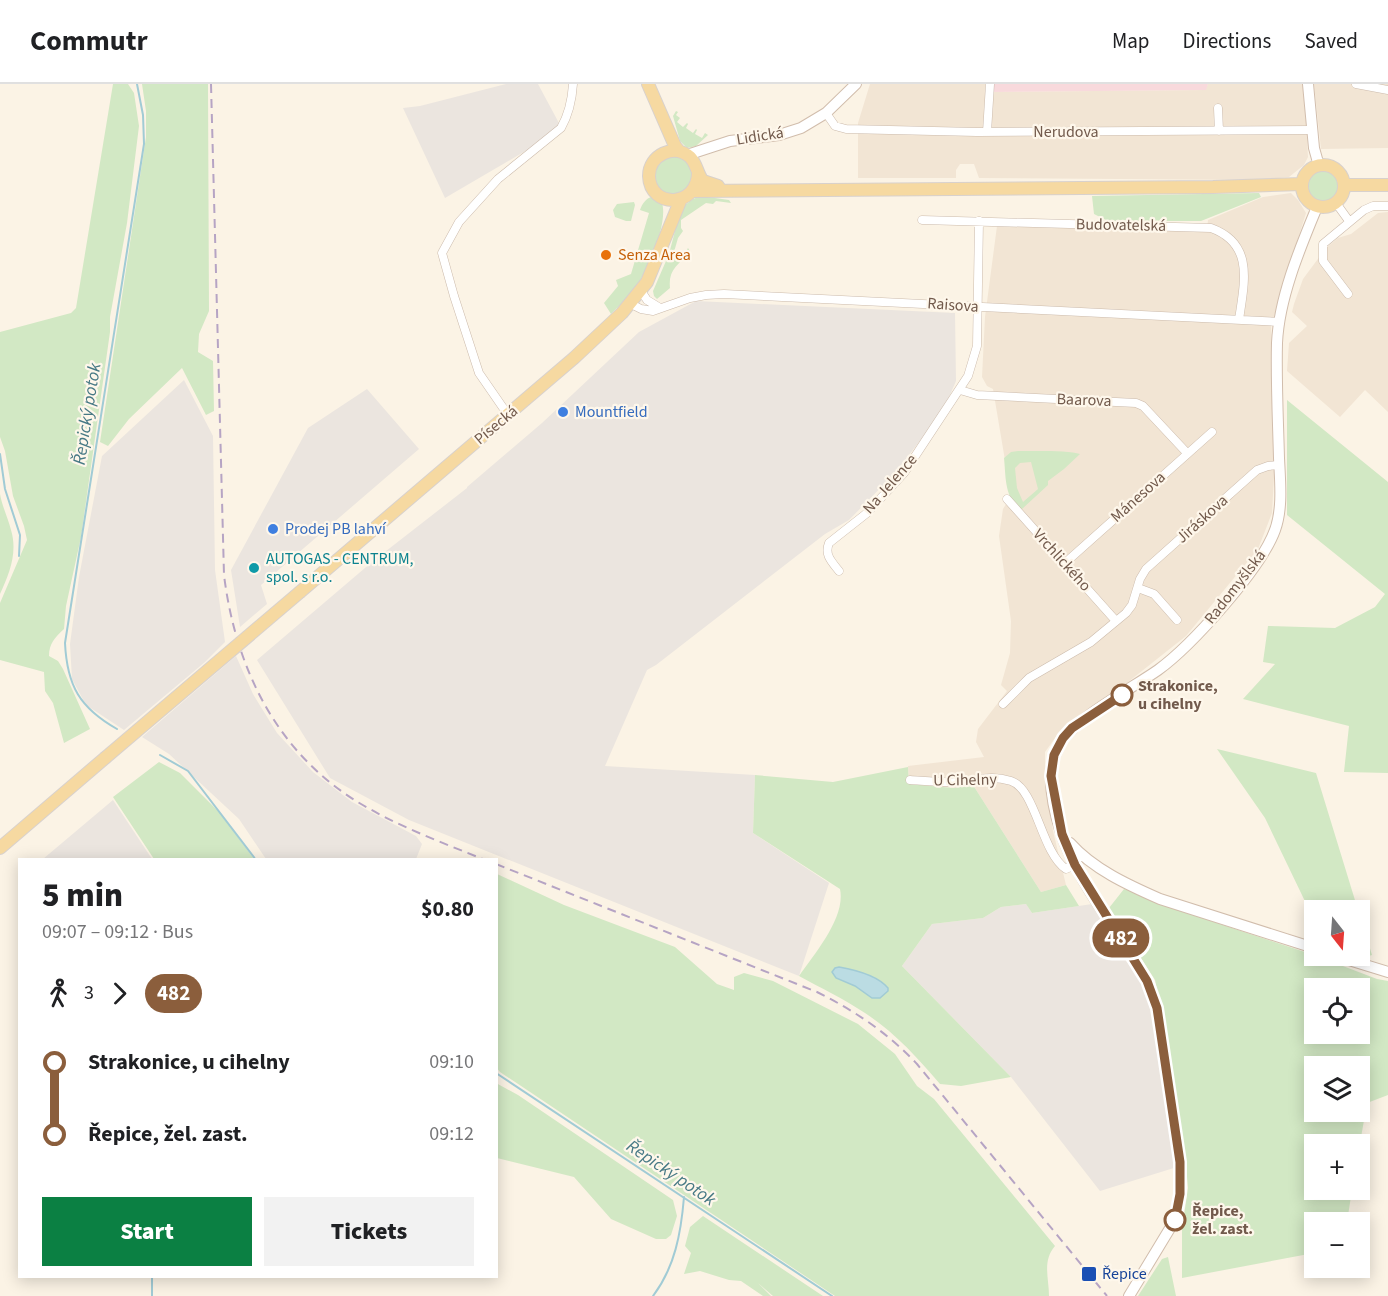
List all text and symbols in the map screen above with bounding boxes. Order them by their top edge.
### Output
text: Commutr [30,21,148,61]
text: Map [1112,26,1150,56]
text: Directions [1183,26,1271,56]
text: Saved [1304,26,1358,56]
street label: Lidická [735,121,785,151]
street label: Nerudova [1033,121,1099,143]
street label: Budovatelská [1076,213,1166,237]
place label: Senza Area [618,244,691,266]
marker: Senza Area [599,248,613,262]
street label: Raisova [926,292,980,318]
water label: Řepický potok [67,361,107,467]
street label: Baarova [1056,388,1112,412]
street label: Písecká [469,400,523,450]
place label: Mountfield [575,401,648,423]
marker: Mountfield [556,405,570,419]
street label: Na Jelence [858,449,922,519]
street label: Mánesova [1106,466,1170,528]
street label: Jiráskova [1171,490,1233,548]
place label: Prodej PB lahví [285,518,387,540]
marker: Prodej PB lahví [266,522,280,536]
street label: Vrchlického [1028,524,1096,596]
street label: Radomyšlská [1199,545,1271,629]
place label: AUTOGAS - CENTRUM, spol. s r.o. [266,548,414,588]
marker: AUTOGAS - CENTRUM, spol. s r.o. [247,561,261,575]
place label: Strakonice, u cihelny [1138,675,1218,715]
marker: Strakonice, u cihelny [1111,684,1133,706]
street label: U Cihelny [933,768,997,792]
text: 5 min [42,872,123,919]
text: $0.80 [421,893,474,925]
north arrow [1304,900,1370,966]
map controls [1304,900,1370,1278]
text: 09:07 – 09:12 · Bus [42,918,193,946]
line badge: 482 [1086,918,1156,958]
text: 482 [1104,923,1138,953]
icon: walk [42,977,75,1010]
icon: forward [103,977,136,1010]
text: 482 [157,978,190,1008]
button: locate [1304,978,1370,1044]
text: 3 [84,979,94,1007]
text: Strakonice, u cihelny [88,1046,290,1078]
text: 09:10 [429,1048,474,1076]
button: layers [1304,1056,1370,1122]
text: Řepice, žel. zast. [88,1118,248,1150]
text: 09:12 [429,1120,474,1148]
water label: Řepický potok [621,1134,721,1212]
button: + [1304,1134,1370,1200]
button: Start [42,1197,252,1266]
button: Tickets [264,1197,474,1266]
place label: Řepice, žel. zast. [1192,1200,1253,1240]
marker: Řepice, žel. zast. [1164,1209,1186,1231]
button: − [1304,1212,1370,1278]
place label: Řepice [1102,1263,1147,1285]
marker: Řepice [1080,1265,1098,1283]

